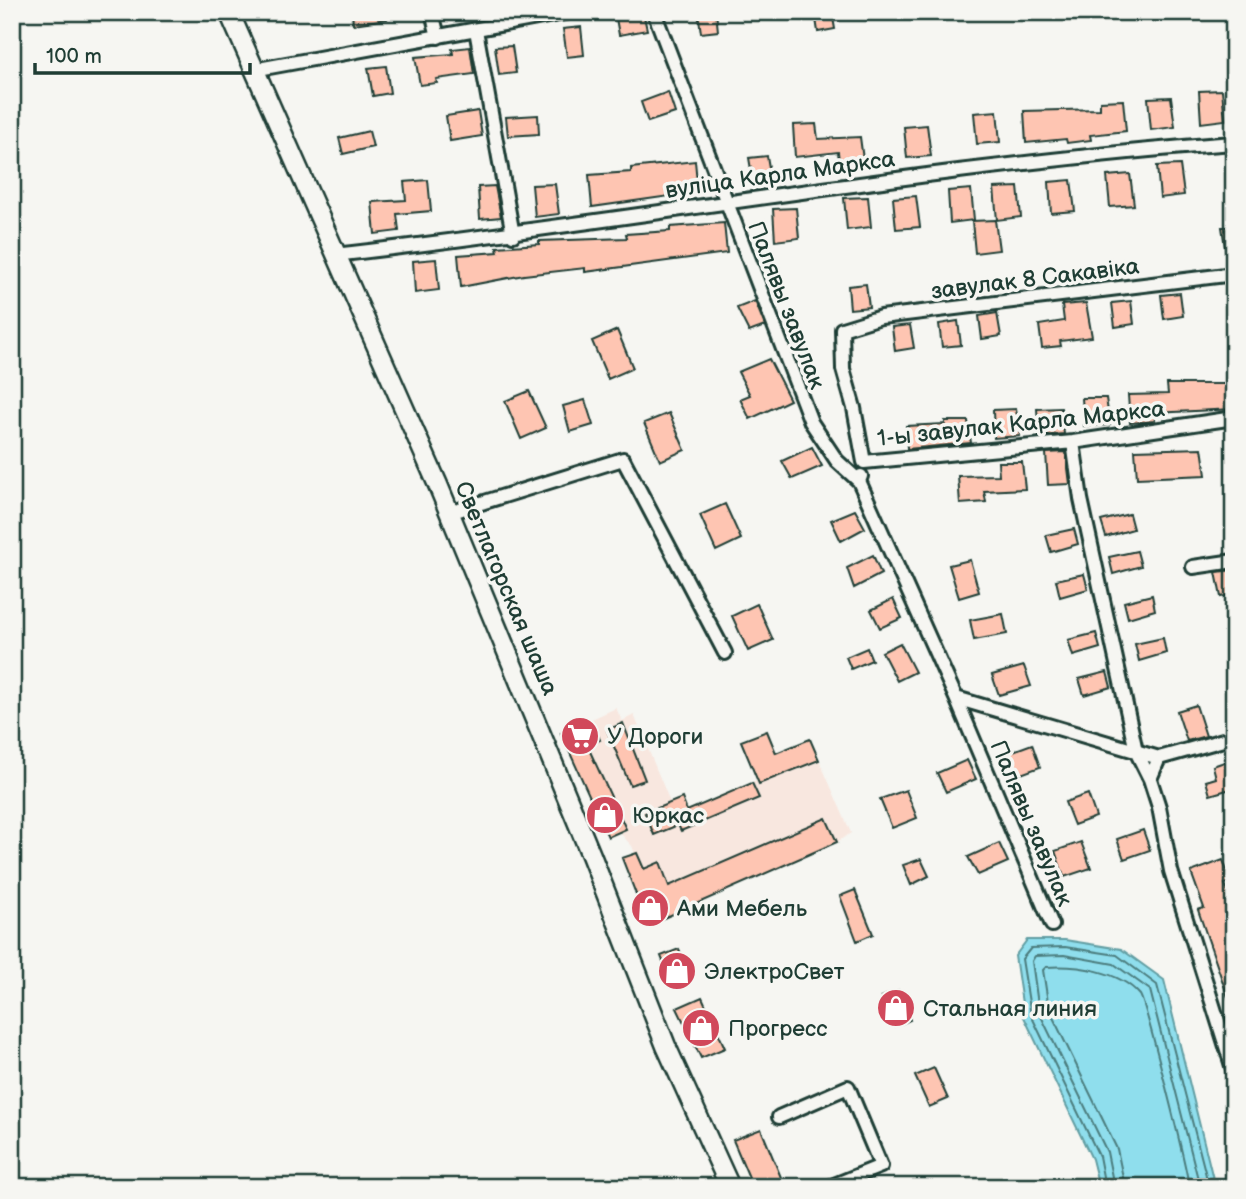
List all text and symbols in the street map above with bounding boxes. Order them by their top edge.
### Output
scale bar [35,32,250,76]
text: 100 m [46,44,102,69]
street label: вуліца Карла Маркса [664,145,897,205]
street label: Палявы завулак [741,217,831,394]
street label: завулак 8 Сакавіка [929,252,1141,306]
street label: 1-ы завулак Карла Маркса [876,395,1167,453]
street label: Светлагорская шаша [448,477,564,700]
supermarket icon: У Дороги [559,715,601,757]
place label: У Дороги [607,723,703,751]
street label: Палявы завулак [983,736,1079,911]
shop icon: Юркас [584,794,626,836]
place label: Юркас [632,802,704,830]
shop icon: Ами Мебель [629,887,671,929]
place label: Ами Мебель [676,895,807,923]
shop icon: ЭлектроСвет [656,950,698,992]
place label: ЭлектроСвет [704,958,845,986]
shop icon: Стальная линия [875,987,917,1029]
place label: Стальная линия [923,995,1097,1023]
shop icon: Прогресс [680,1007,722,1049]
place label: Прогресс [728,1015,828,1043]

